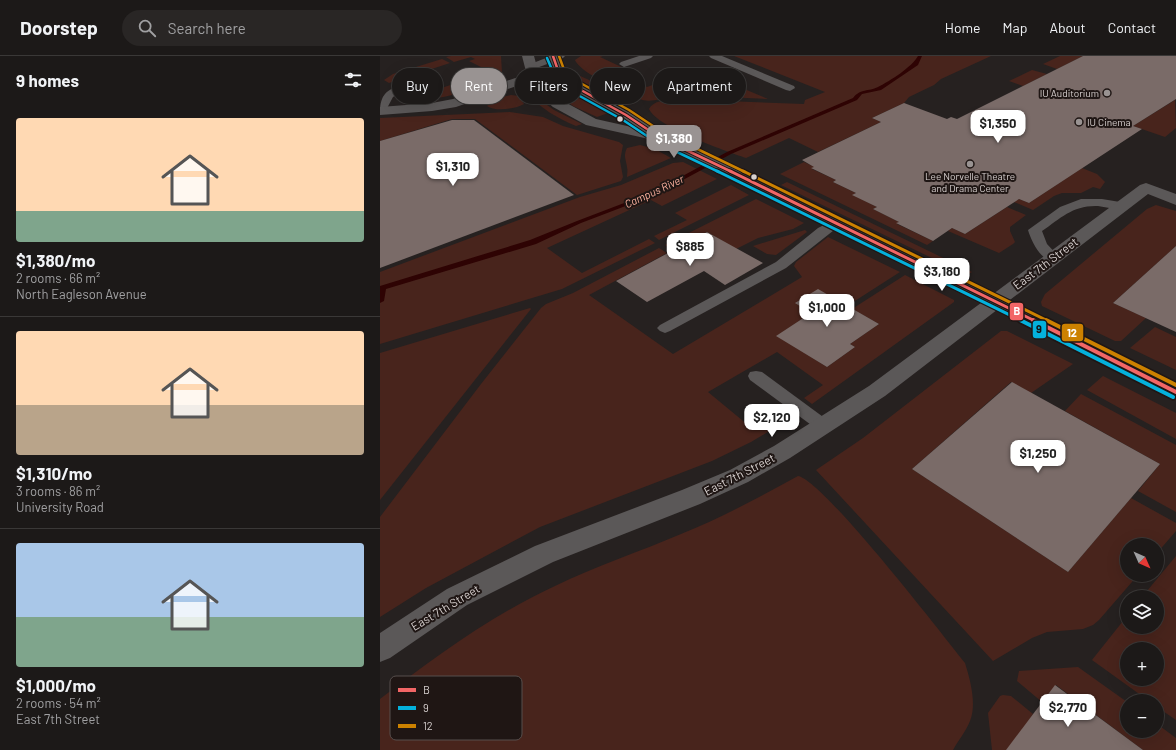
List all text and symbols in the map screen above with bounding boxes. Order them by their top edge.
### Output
search box [122,10,402,46]
text: Doorstep [20,16,98,39]
icon: search [136,17,158,39]
text: Search here [168,19,246,37]
text: Home [945,19,981,36]
text: Map [1003,19,1027,36]
text: About [1049,19,1086,36]
text: Contact [1108,19,1156,36]
chip: Buy [392,68,443,104]
chip: Rent [451,68,507,104]
chip: Filters [515,68,582,104]
chip: New [590,68,645,104]
chip: Apartment [653,68,746,104]
icon: filters [342,69,364,91]
text: 9 homes [16,70,79,90]
place label: IU Auditorium [1040,87,1099,99]
marker: IU Auditorium [1102,88,1112,98]
pin: $1,350 [965,110,1031,144]
unlabelled marker [615,114,625,124]
text: $1,350 [980,115,1016,131]
place label: IU Cinema [1087,116,1131,128]
marker: IU Cinema [1074,117,1084,127]
pin: $1,380 [641,125,707,159]
text: $1,380 [656,130,692,146]
icon: home [154,144,226,216]
pin: $1,310 [420,153,486,187]
text: $1,310 [436,158,470,174]
marker: Lee Norvelle Theatre and Drama Center [965,159,975,169]
place label: Lee Norvelle Theatre and Drama Center [925,170,1015,194]
water label: Campus River [622,171,687,210]
unlabelled marker [749,172,759,182]
pin: $885 [666,233,714,267]
street label: East 7th Street [1010,234,1080,292]
text: $885 [676,238,704,254]
text: $1,380/mo [16,250,95,270]
pin: $3,180 [909,258,975,292]
text: $3,180 [924,263,960,279]
text: 2 rooms · 66 m² [16,270,100,286]
text: North Eagleson Avenue [16,286,147,302]
pin: $1,000 [794,294,860,328]
text: $1,000 [808,299,846,315]
line badge: B [1009,302,1024,321]
text: B [1014,304,1021,317]
line badge: 9 [1032,320,1047,339]
text: 9 [1036,322,1042,335]
line badge: 12 [1061,323,1084,342]
text: 12 [1067,326,1077,339]
icon: home [154,357,226,429]
pin: $2,120 [739,404,805,438]
text: $2,120 [753,409,791,425]
pin: $1,250 [1005,440,1071,474]
text: $1,250 [1019,445,1057,461]
street label: East 7th Street [701,450,777,498]
text: $1,310/mo [16,463,92,483]
text: 3 rooms · 86 m² [16,483,100,499]
text: University Road [16,499,104,515]
north arrow [1120,538,1164,582]
map controls [1120,538,1164,738]
icon: home [154,569,226,641]
street label: East 7th Street [408,581,482,633]
button: layers [1120,590,1164,634]
button: + [1120,642,1164,686]
text: $1,000/mo [16,675,96,695]
legend [390,676,522,740]
text: B [423,683,430,696]
pin: $2,770 [1035,694,1101,728]
button: − [1120,694,1164,738]
text: 2 rooms · 54 m² [16,695,101,711]
text: $2,770 [1049,699,1087,715]
text: 9 [423,701,429,714]
text: East 7th Street [16,711,100,727]
text: 12 [423,719,433,732]

